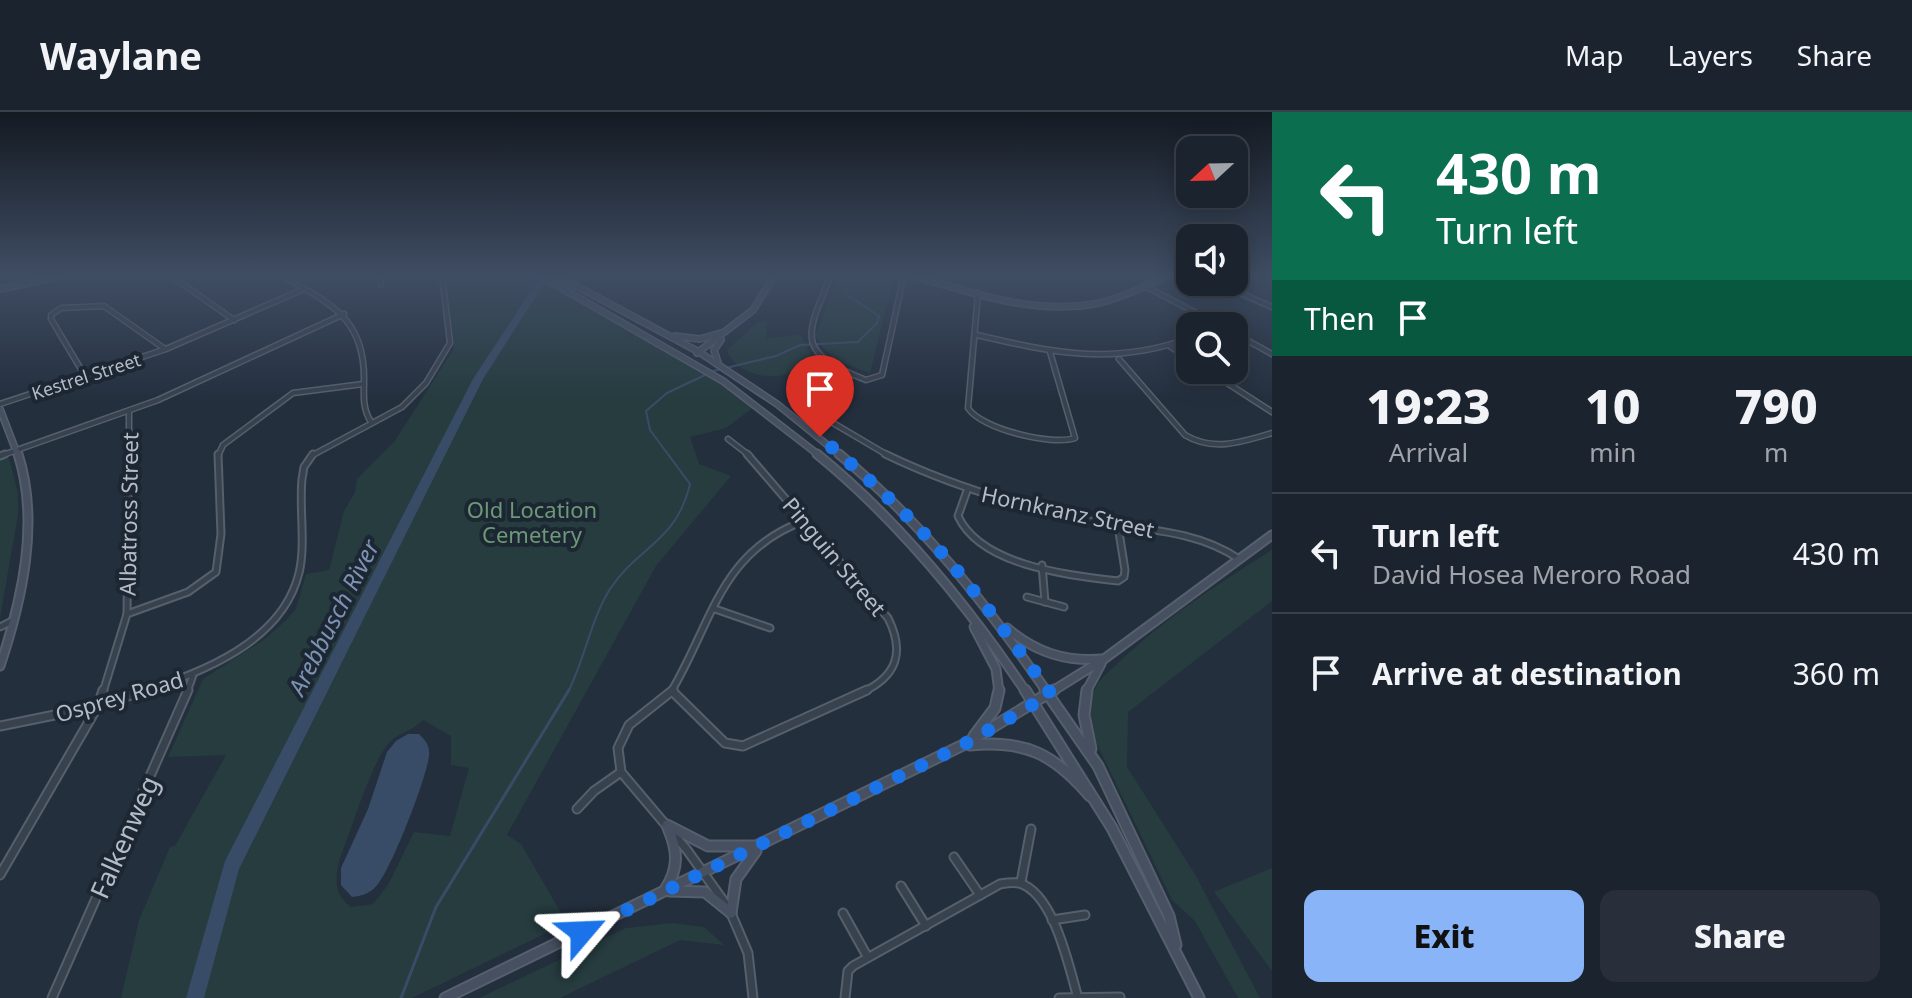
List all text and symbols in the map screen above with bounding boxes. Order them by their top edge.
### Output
text: Waylane [40,29,202,81]
text: Map [1565,36,1623,74]
text: Layers [1667,36,1753,74]
text: Share [1797,36,1872,74]
text: 430 m [1436,134,1601,210]
north arrow [1176,136,1248,208]
map controls [1176,136,1248,384]
icon: left [1304,144,1408,248]
text: Turn left [1436,206,1578,255]
button: sound [1176,224,1248,296]
icon: arrive [1391,296,1435,340]
text: Then [1304,298,1375,339]
button: search [1176,312,1248,384]
street label: Kestrel Street [28,347,144,405]
pin [786,355,854,437]
icon: arrive [798,367,842,411]
text: 19:23 [1366,373,1491,438]
text: 10 [1585,373,1640,438]
text: 790 [1735,373,1818,438]
street label: Albatross Street [112,432,144,596]
text: Arrival [1389,434,1468,470]
text: min [1589,434,1636,470]
text: m [1764,434,1788,470]
street label: Hornkranz Street [979,478,1157,544]
street label: Pinguin Street [777,490,893,622]
park label: Old Location Cemetery [467,494,597,549]
text: Turn left [1372,515,1500,556]
icon: left [1304,531,1348,575]
water label: Arebbusch River [279,532,387,702]
text: 430 m [1793,533,1880,574]
text: David Hosea Meroro Road [1372,556,1691,592]
icon: arrive [1304,651,1348,695]
text: Arrive at destination [1372,653,1682,694]
text: 360 m [1793,653,1880,694]
street label: Osprey Road [52,663,186,729]
street label: Falkenweg [81,770,167,904]
position arrow [540,890,624,974]
button: Exit [1304,890,1584,982]
button: Share [1600,890,1880,982]

